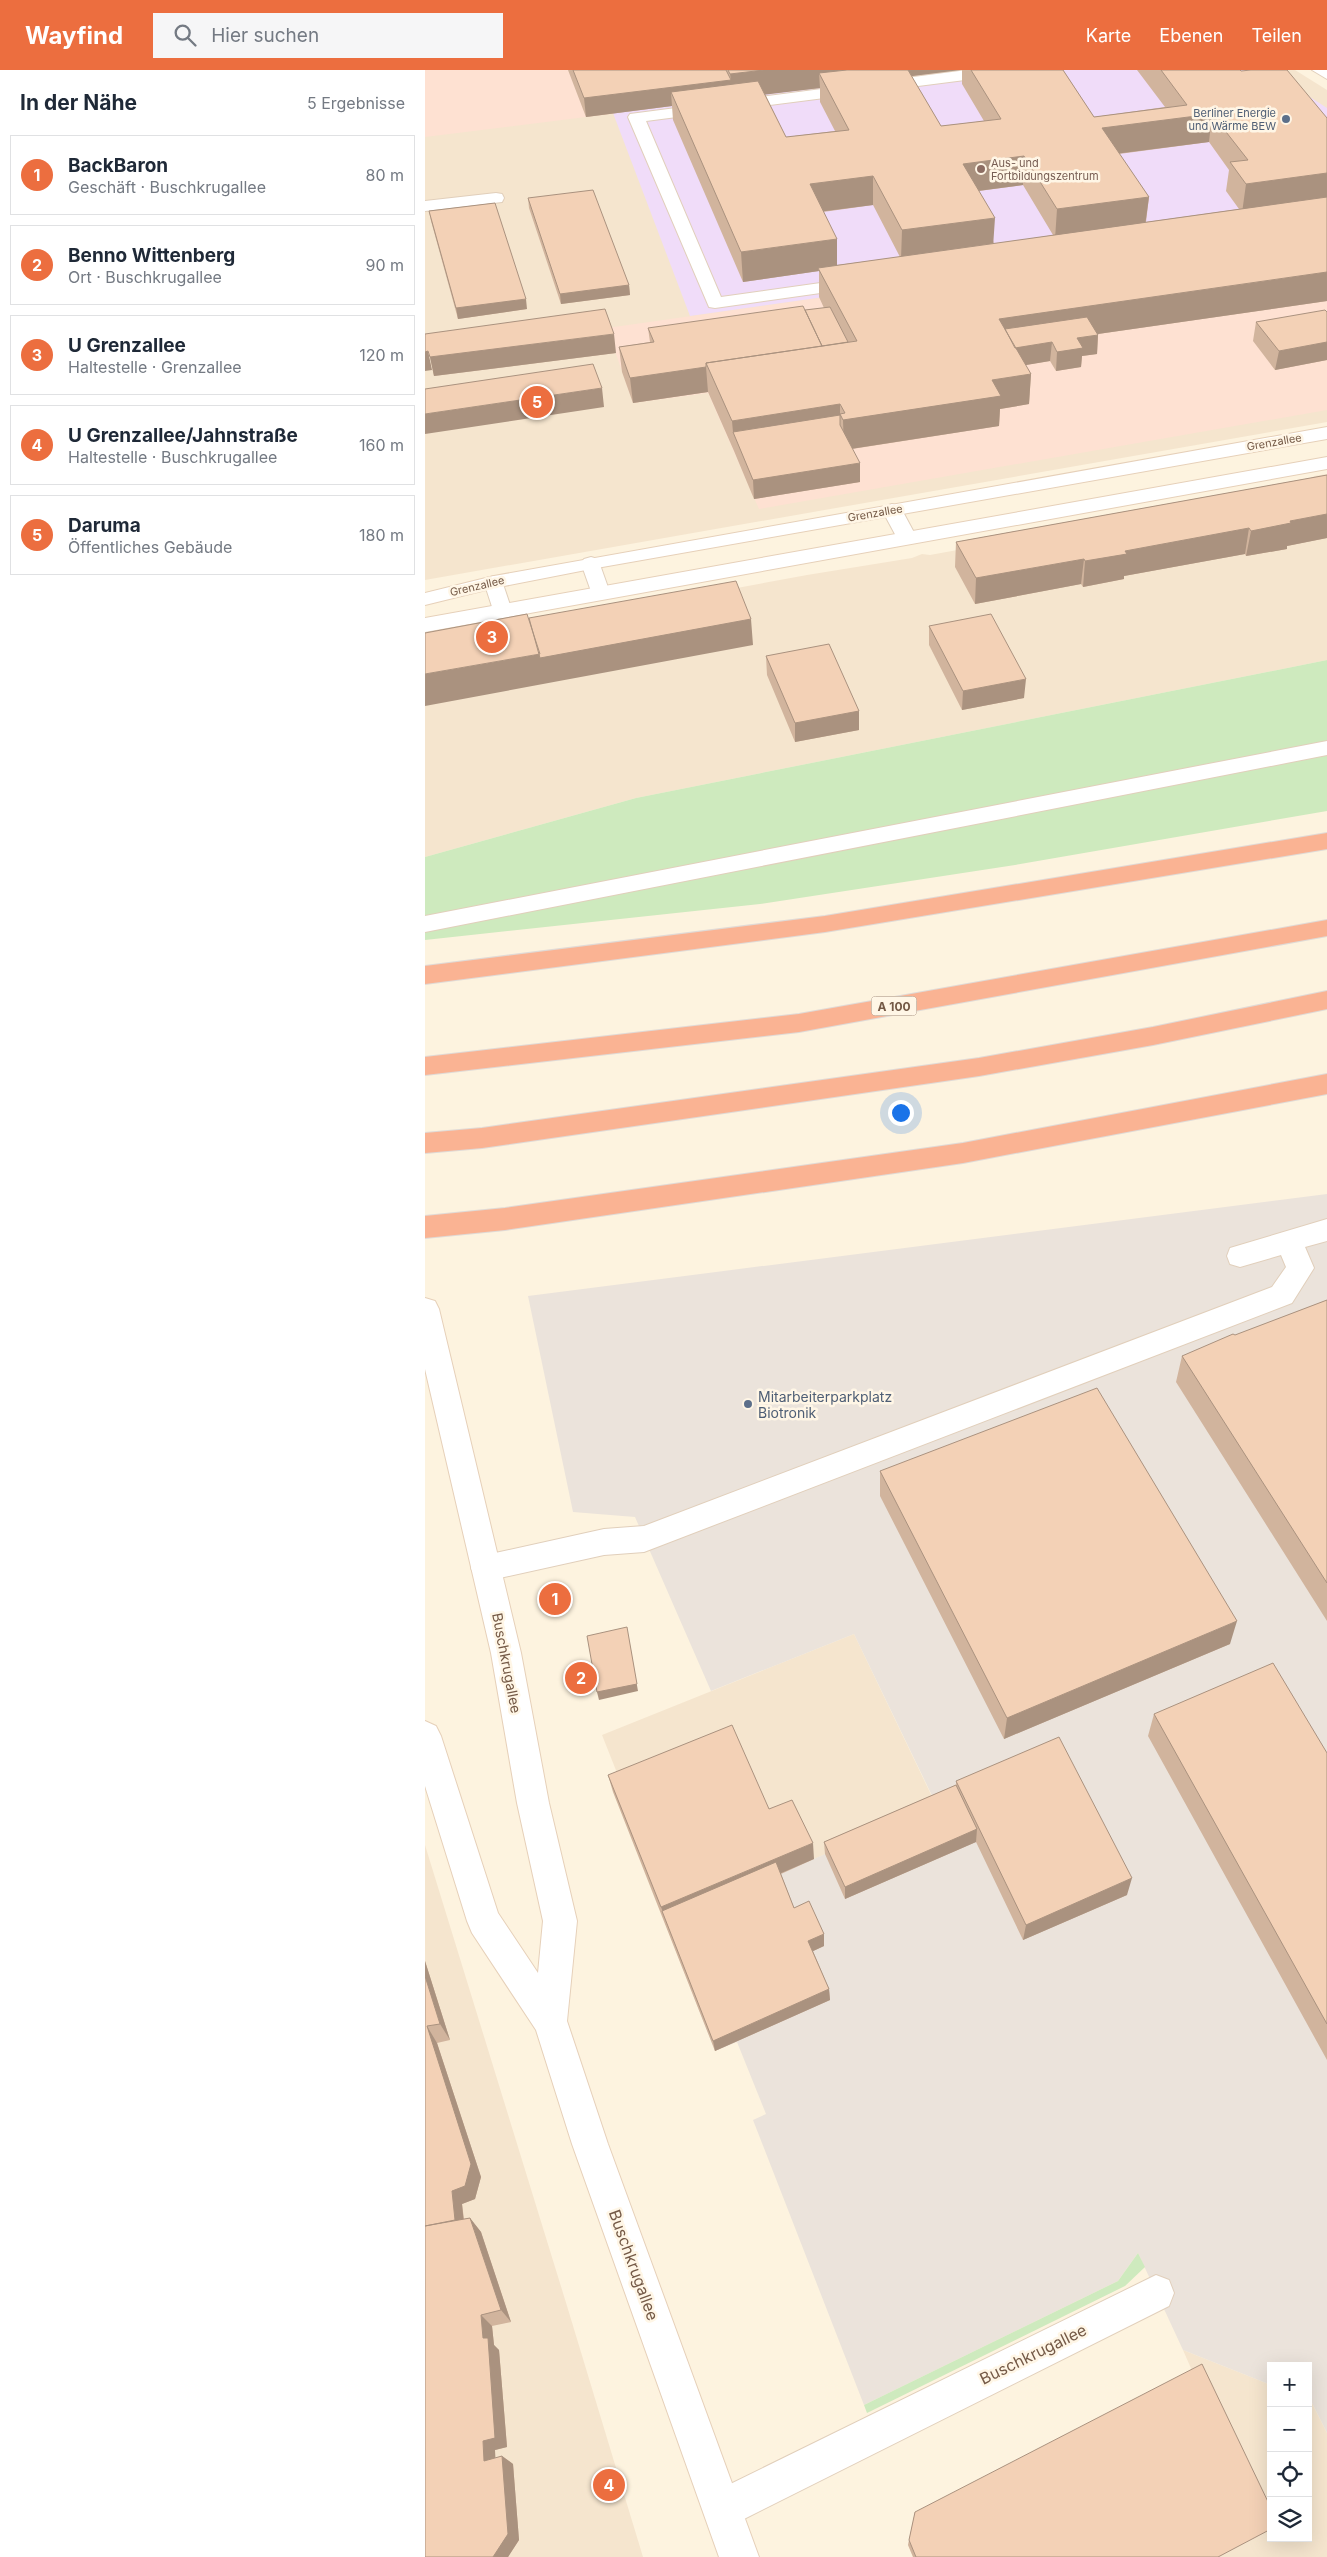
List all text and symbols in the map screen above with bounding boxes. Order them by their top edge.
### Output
search box [153,13,503,58]
text: Wayfind [25,21,123,50]
icon: search [171,21,199,49]
text: Hier suchen [211,24,319,47]
text: Karte [1086,25,1131,46]
text: Ebenen [1159,25,1223,46]
text: Teilen [1251,25,1302,46]
text: In der Nähe [20,90,137,115]
text: 5 Ergebnisse [307,93,405,113]
place label: Berliner Energie und Wärme BEW [1189,106,1276,133]
marker: Berliner Energie und Wärme BEW [1280,113,1292,125]
text: BackBaron [68,154,168,177]
place label: Aus- und Fortbildungszentrum [991,156,1099,183]
marker: Aus- und Fortbildungszentrum [975,163,987,175]
text: 1 [34,165,40,185]
text: 80 m [365,165,404,185]
text: Geschäft · Buschkrugallee [68,177,266,197]
text: Benno Wittenberg [68,244,235,267]
text: 2 [32,255,42,275]
text: 90 m [365,255,404,275]
text: Ort · Buschkrugallee [68,267,222,287]
text: U Grenzallee [68,334,186,357]
text: 3 [32,345,42,365]
text: 120 m [359,345,404,365]
text: Haltestelle · Grenzallee [68,357,242,377]
pin: 5 [521,383,553,421]
text: U Grenzallee/Jahnstraße [68,424,298,447]
street label: Grenzallee [1245,430,1303,454]
text: 4 [32,435,42,455]
text: 160 m [359,435,404,455]
text: Haltestelle · Buschkrugallee [68,447,277,467]
street label: Grenzallee [846,501,904,525]
text: Daruma [68,514,141,537]
text: 5 [32,525,42,545]
text: 180 m [359,525,404,545]
text: Öffentliches Gebäude [68,537,232,557]
street label: Grenzallee [448,573,506,599]
pin: 3 [476,618,508,656]
road number: A 100 [871,996,917,1016]
your location [888,1100,914,1126]
place label: Mitarbeiterparkplatz Biotronik [758,1388,892,1421]
marker: Mitarbeiterparkplatz Biotronik [742,1398,754,1410]
pin: 1 [539,1580,571,1618]
street label: Buschkrugallee [489,1611,525,1715]
pin: 2 [565,1659,597,1697]
street label: Buschkrugallee [605,2207,663,2323]
street label: Buschkrugallee [976,2319,1090,2389]
map controls [1267,2362,1312,2542]
button: + [1267,2362,1312,2407]
button: − [1267,2407,1312,2452]
button: locate [1267,2452,1312,2497]
pin: 4 [593,2466,625,2504]
button: layers [1267,2497,1312,2542]

